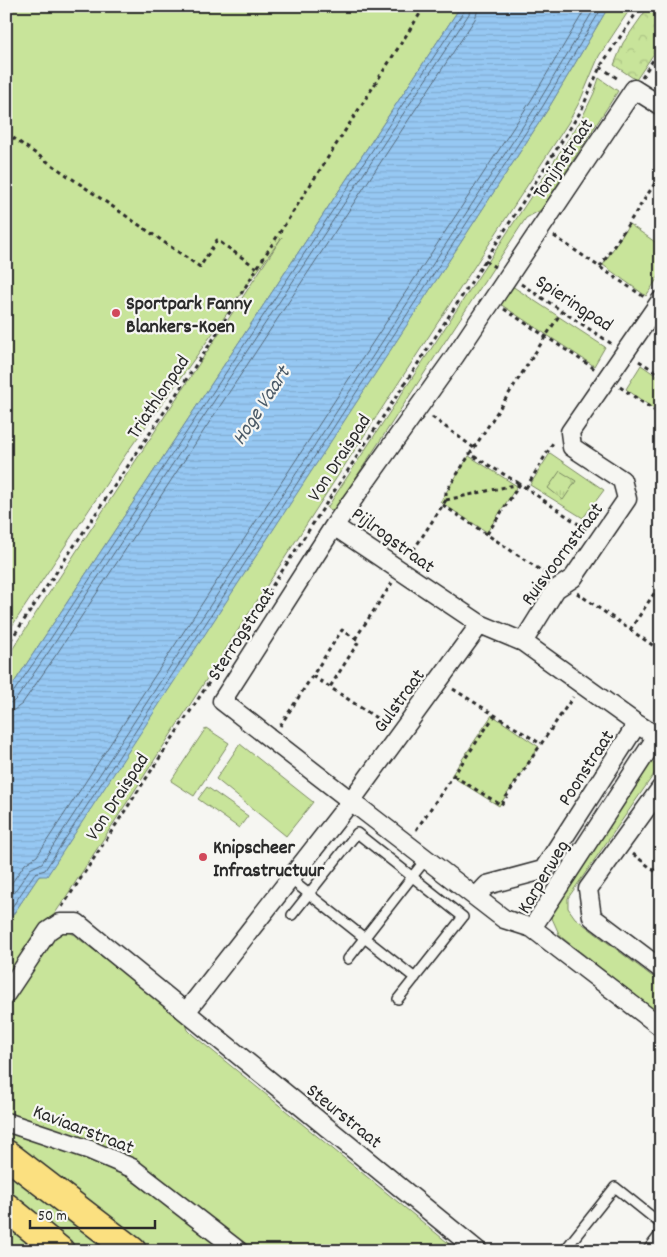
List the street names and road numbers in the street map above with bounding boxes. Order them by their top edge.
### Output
street label: Tonijnstraat [527,114,602,206]
street label: Spieringpad [529,269,618,340]
street label: Triathlonpad [121,350,198,445]
street label: Von Draispad [302,409,379,508]
street label: Ruisvoornstraat [515,497,611,612]
street label: Pijlrogstraat [345,502,440,581]
street label: Sterrogstraat [202,582,283,687]
street label: Gulstraat [368,664,433,739]
street label: Poonstraat [552,725,623,812]
street label: Von Draispad [80,748,157,847]
street label: Karperweg [511,835,578,920]
street label: Steurstraat [299,1078,387,1157]
street label: Kaviaarstraat [28,1099,138,1163]

